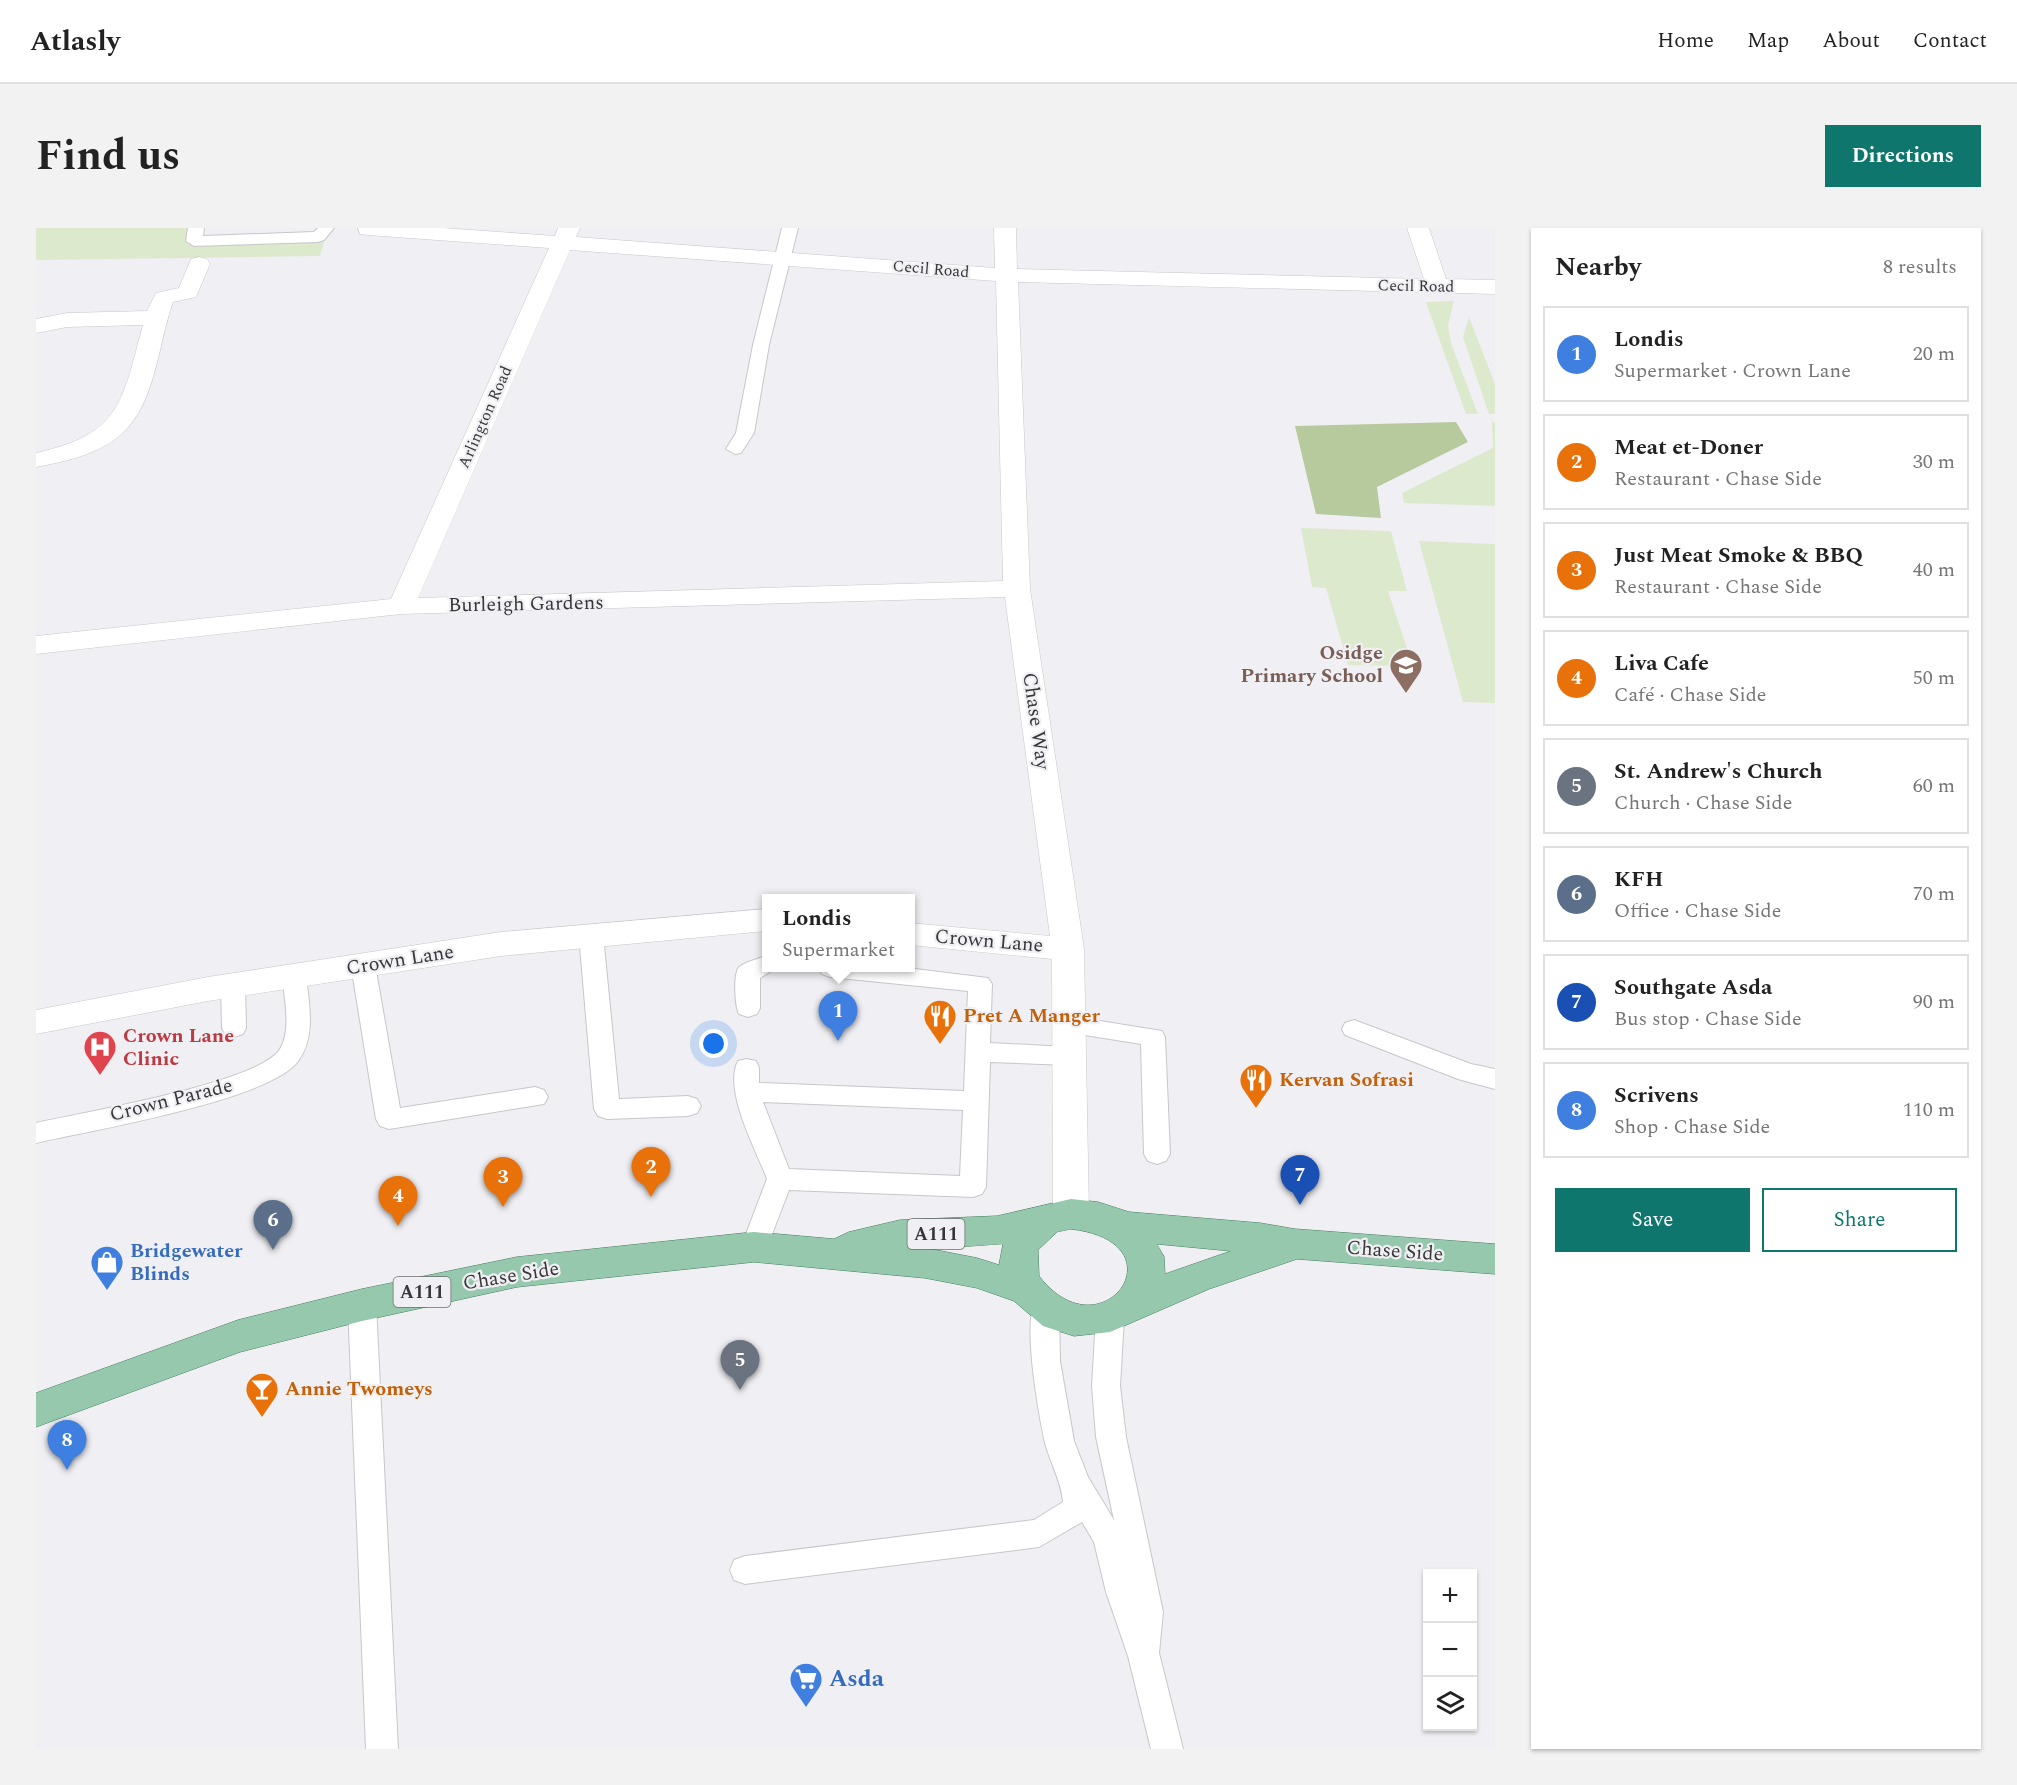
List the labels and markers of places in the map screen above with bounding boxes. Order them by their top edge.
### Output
place label: Osidge Primary School [1240,638,1383,691]
school or university icon: Osidge Primary School [1388,647,1424,694]
pin: 1 [818,992,858,1041]
restaurant icon: Pret A Manger [922,998,958,1045]
place label: Pret A Manger [963,1001,1100,1031]
place label: Crown Lane Clinic [123,1021,234,1074]
hospital icon: Crown Lane Clinic [82,1029,118,1076]
restaurant icon: Kervan Sofrasi [1238,1062,1274,1109]
place label: Kervan Sofrasi [1279,1065,1414,1095]
pin: 2 [632,1148,670,1197]
pin: 7 [1280,1156,1320,1205]
pin: 3 [484,1158,522,1207]
pin: 4 [378,1176,418,1226]
pin: 6 [254,1200,292,1250]
place label: Bridgewater Blinds [130,1236,243,1289]
shop icon: Bridgewater Blinds [89,1244,125,1291]
pin: 5 [720,1340,760,1390]
bar icon: Annie Twomeys [244,1371,280,1418]
place label: Annie Twomeys [285,1374,433,1404]
pin: 8 [48,1420,87,1470]
supermarket icon: Asda [788,1661,824,1708]
place label: Asda [829,1661,885,1697]

